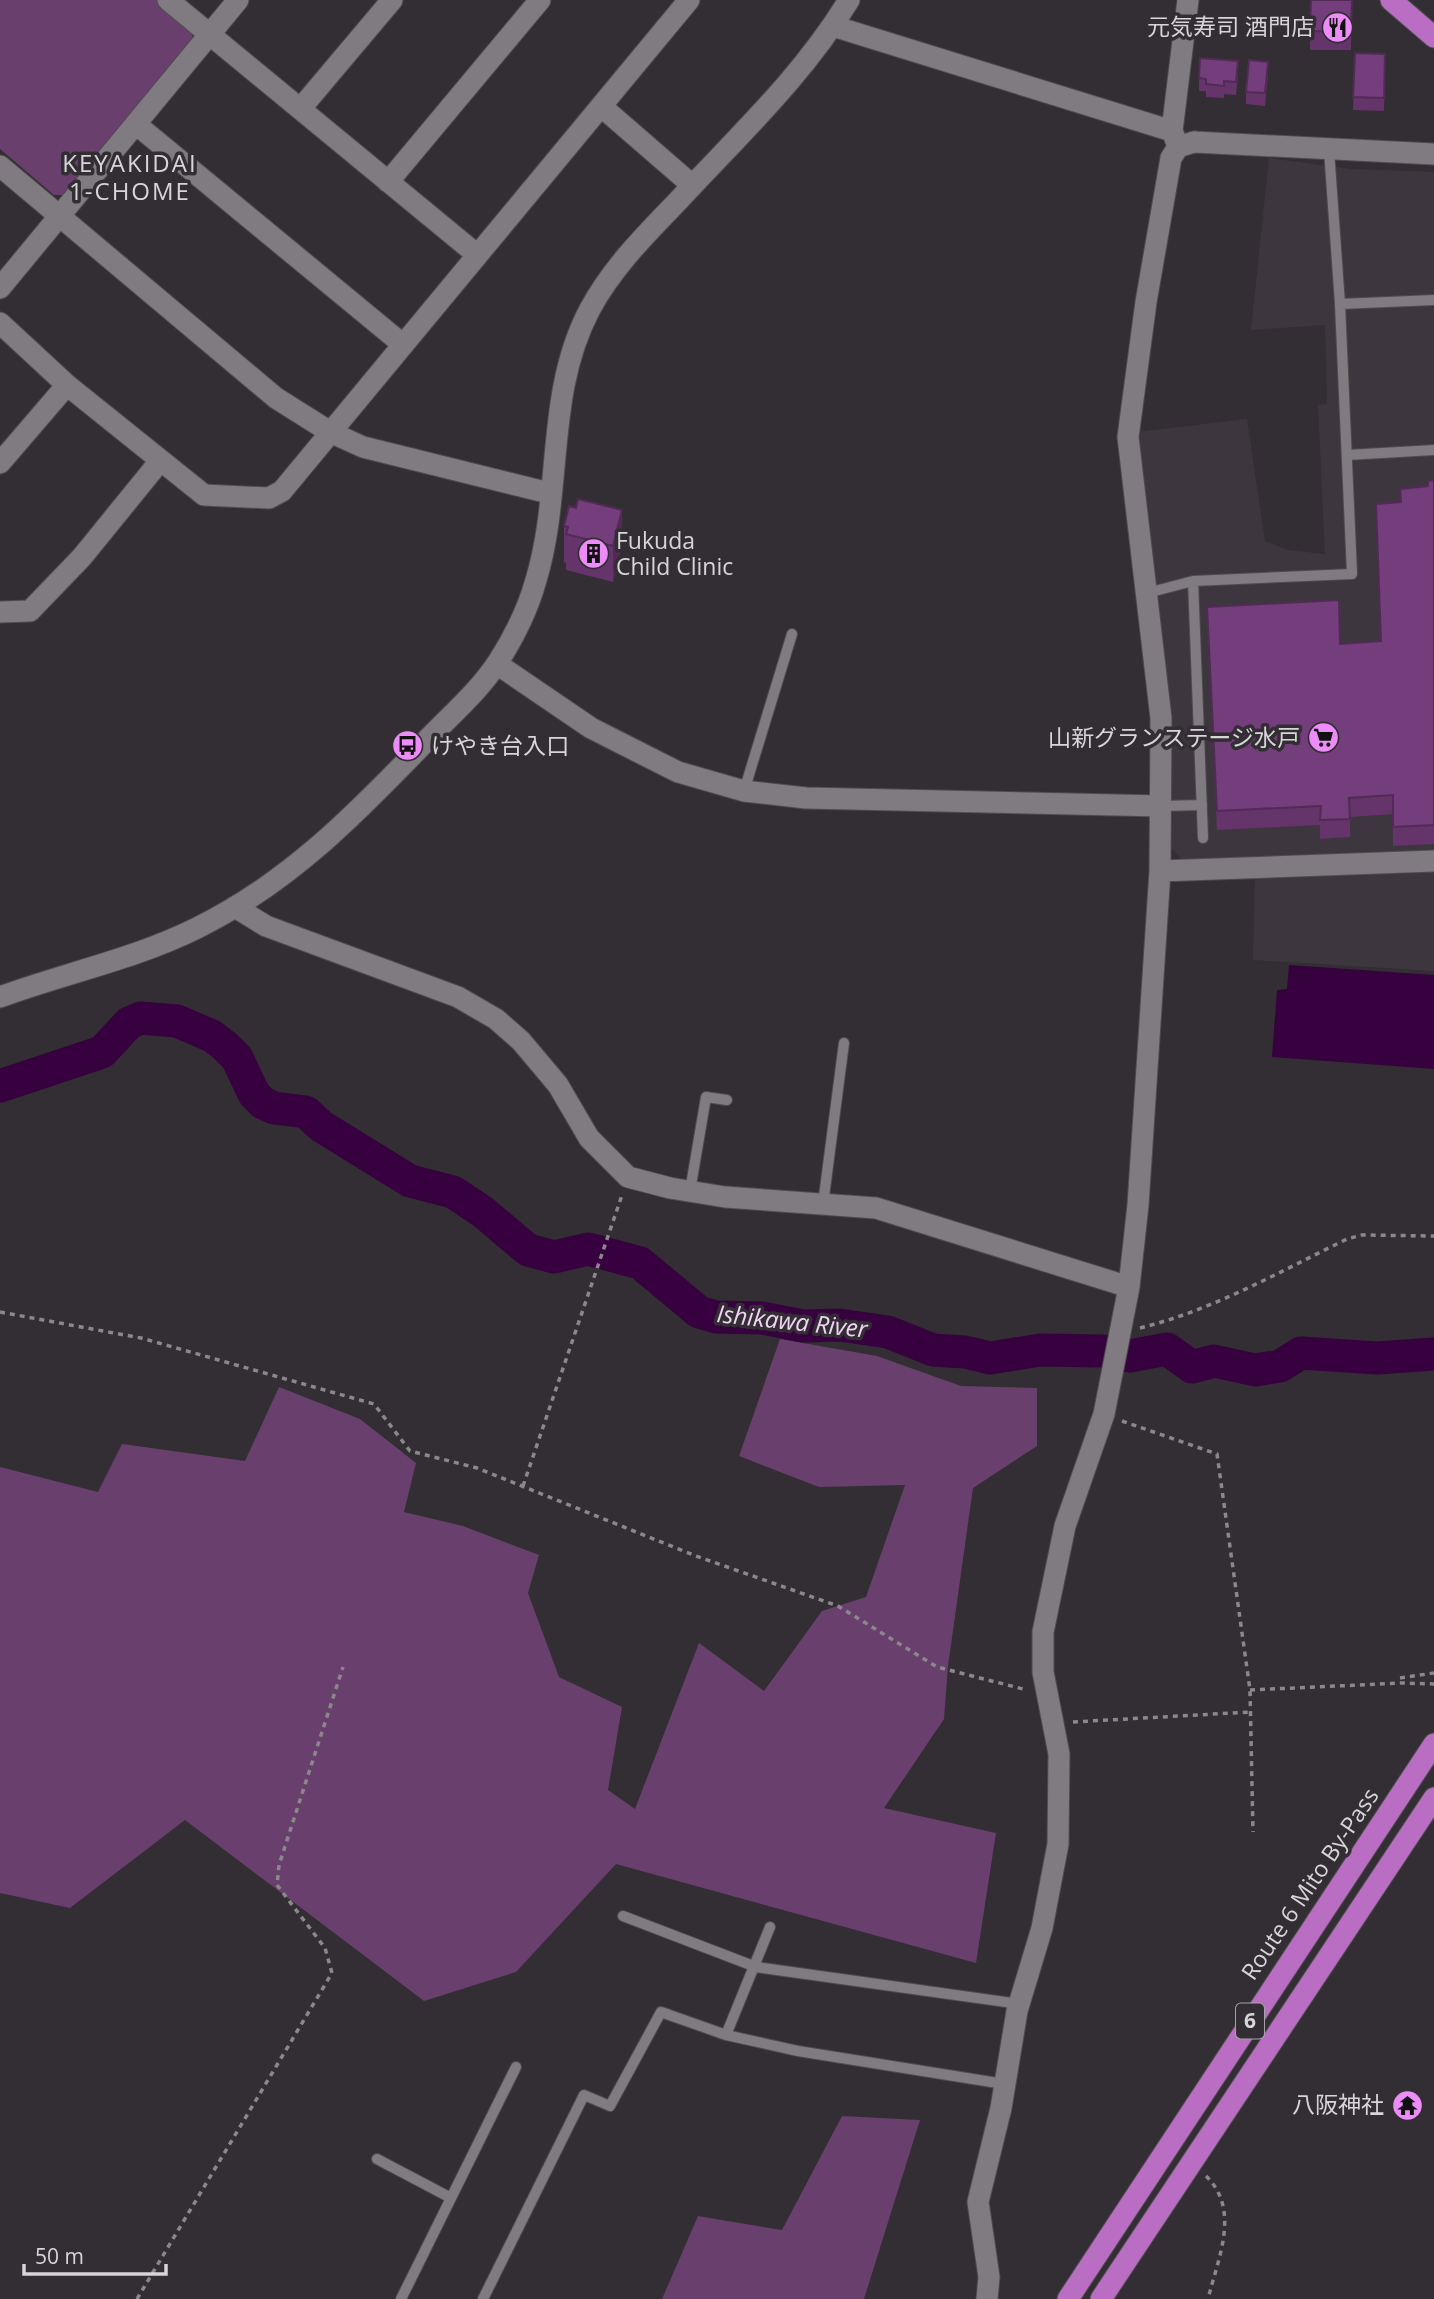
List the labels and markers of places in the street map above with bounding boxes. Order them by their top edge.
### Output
place label: 元気寿司 酒門店 [1147,10,1314,42]
restaurant icon: 元気寿司 酒門店 [1320,10,1354,44]
place label: Fukuda Child Clinic [616,524,733,582]
building icon: Fukuda Child Clinic [576,537,610,571]
place label: 山新グランステージ水戸 [1048,721,1300,753]
supermarket icon: 山新グランステージ水戸 [1306,721,1340,755]
bus stop icon: けやき台入口 [391,729,425,763]
place label: けやき台入口 [431,729,569,761]
place label: 八阪神社 [1292,2088,1384,2120]
temple icon: 八阪神社 [1390,2088,1424,2122]

